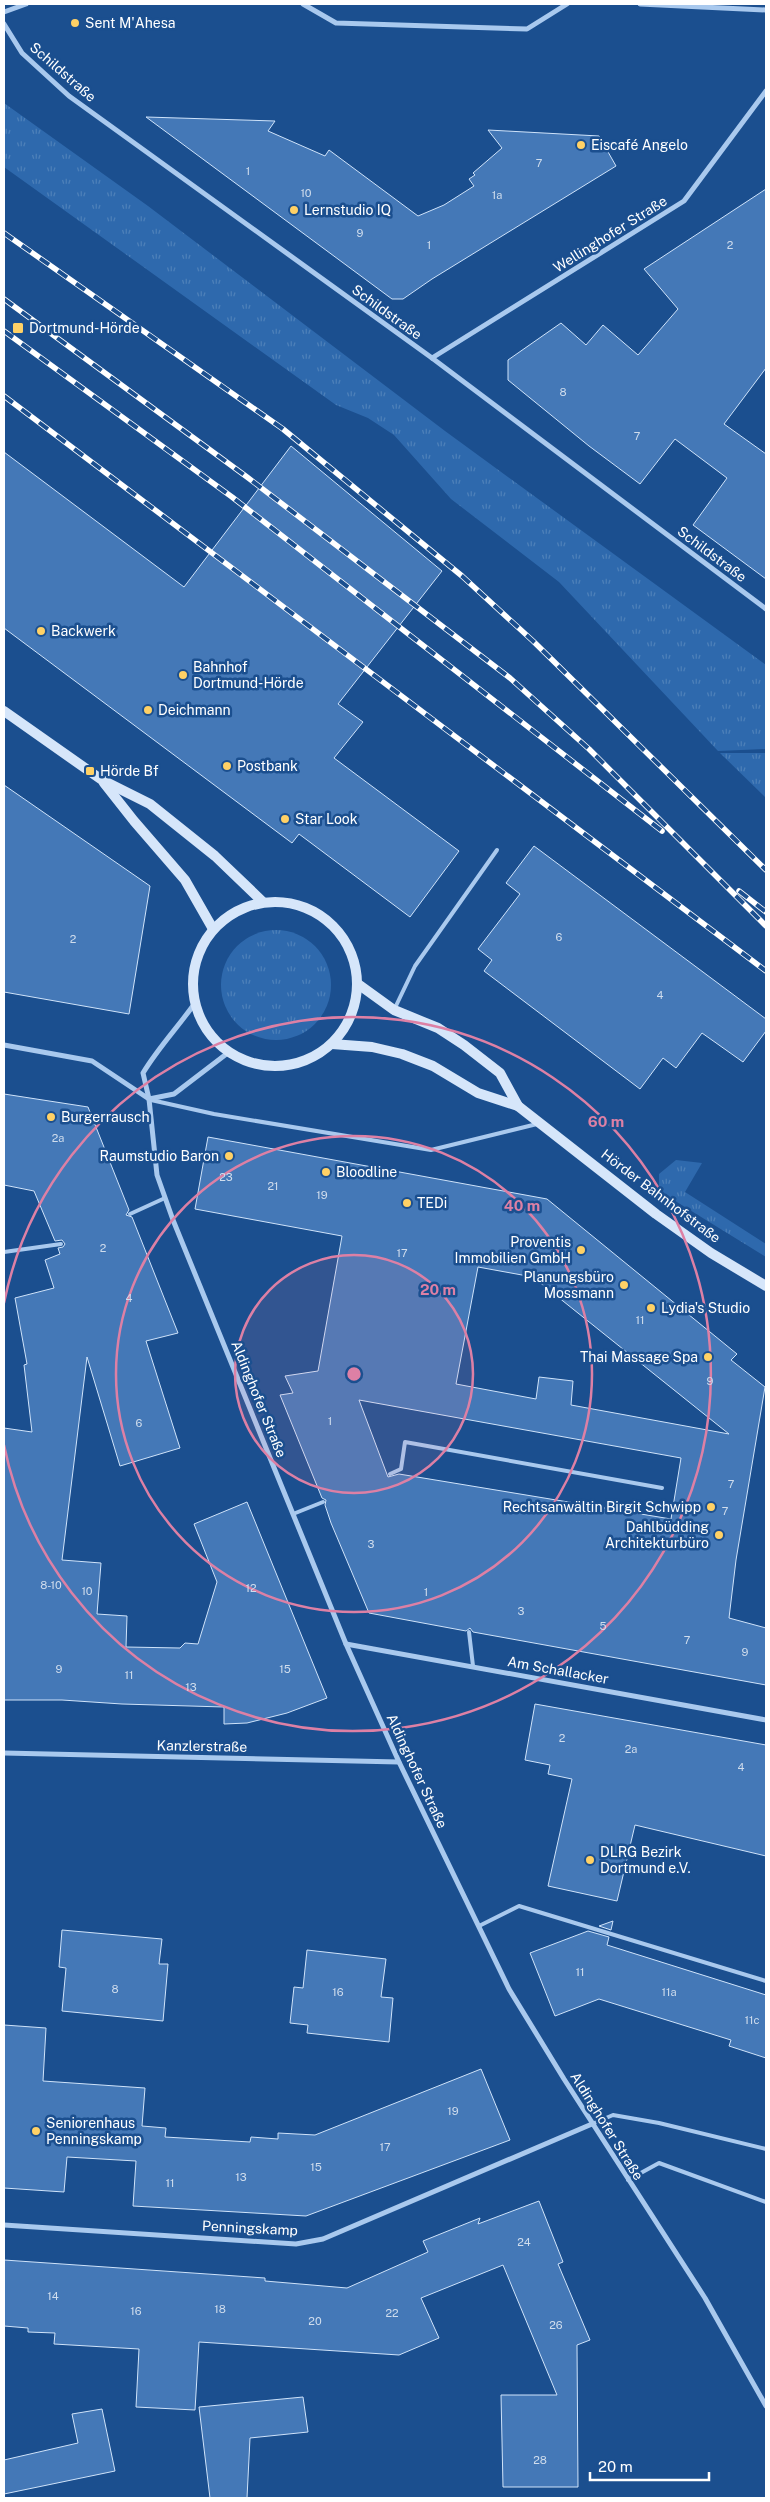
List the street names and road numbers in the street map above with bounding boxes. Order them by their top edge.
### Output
street label: Schildstraße [27,39,99,105]
street label: Wellinghofer Straße [550,193,670,275]
street label: Schildstraße [349,281,425,343]
street label: Schildstraße [674,523,750,585]
street label: Hörder Bahnhofstraße [598,1146,724,1246]
street label: Aldinghofer Straße [228,1338,290,1460]
street label: Am Schallacker [506,1653,610,1687]
street label: Aldinghofer Straße [383,1711,451,1831]
street label: Kanzlerstraße [157,1737,248,1755]
street label: Aldinghofer Straße [567,2069,647,2183]
street label: Penningskamp [202,2218,298,2238]

